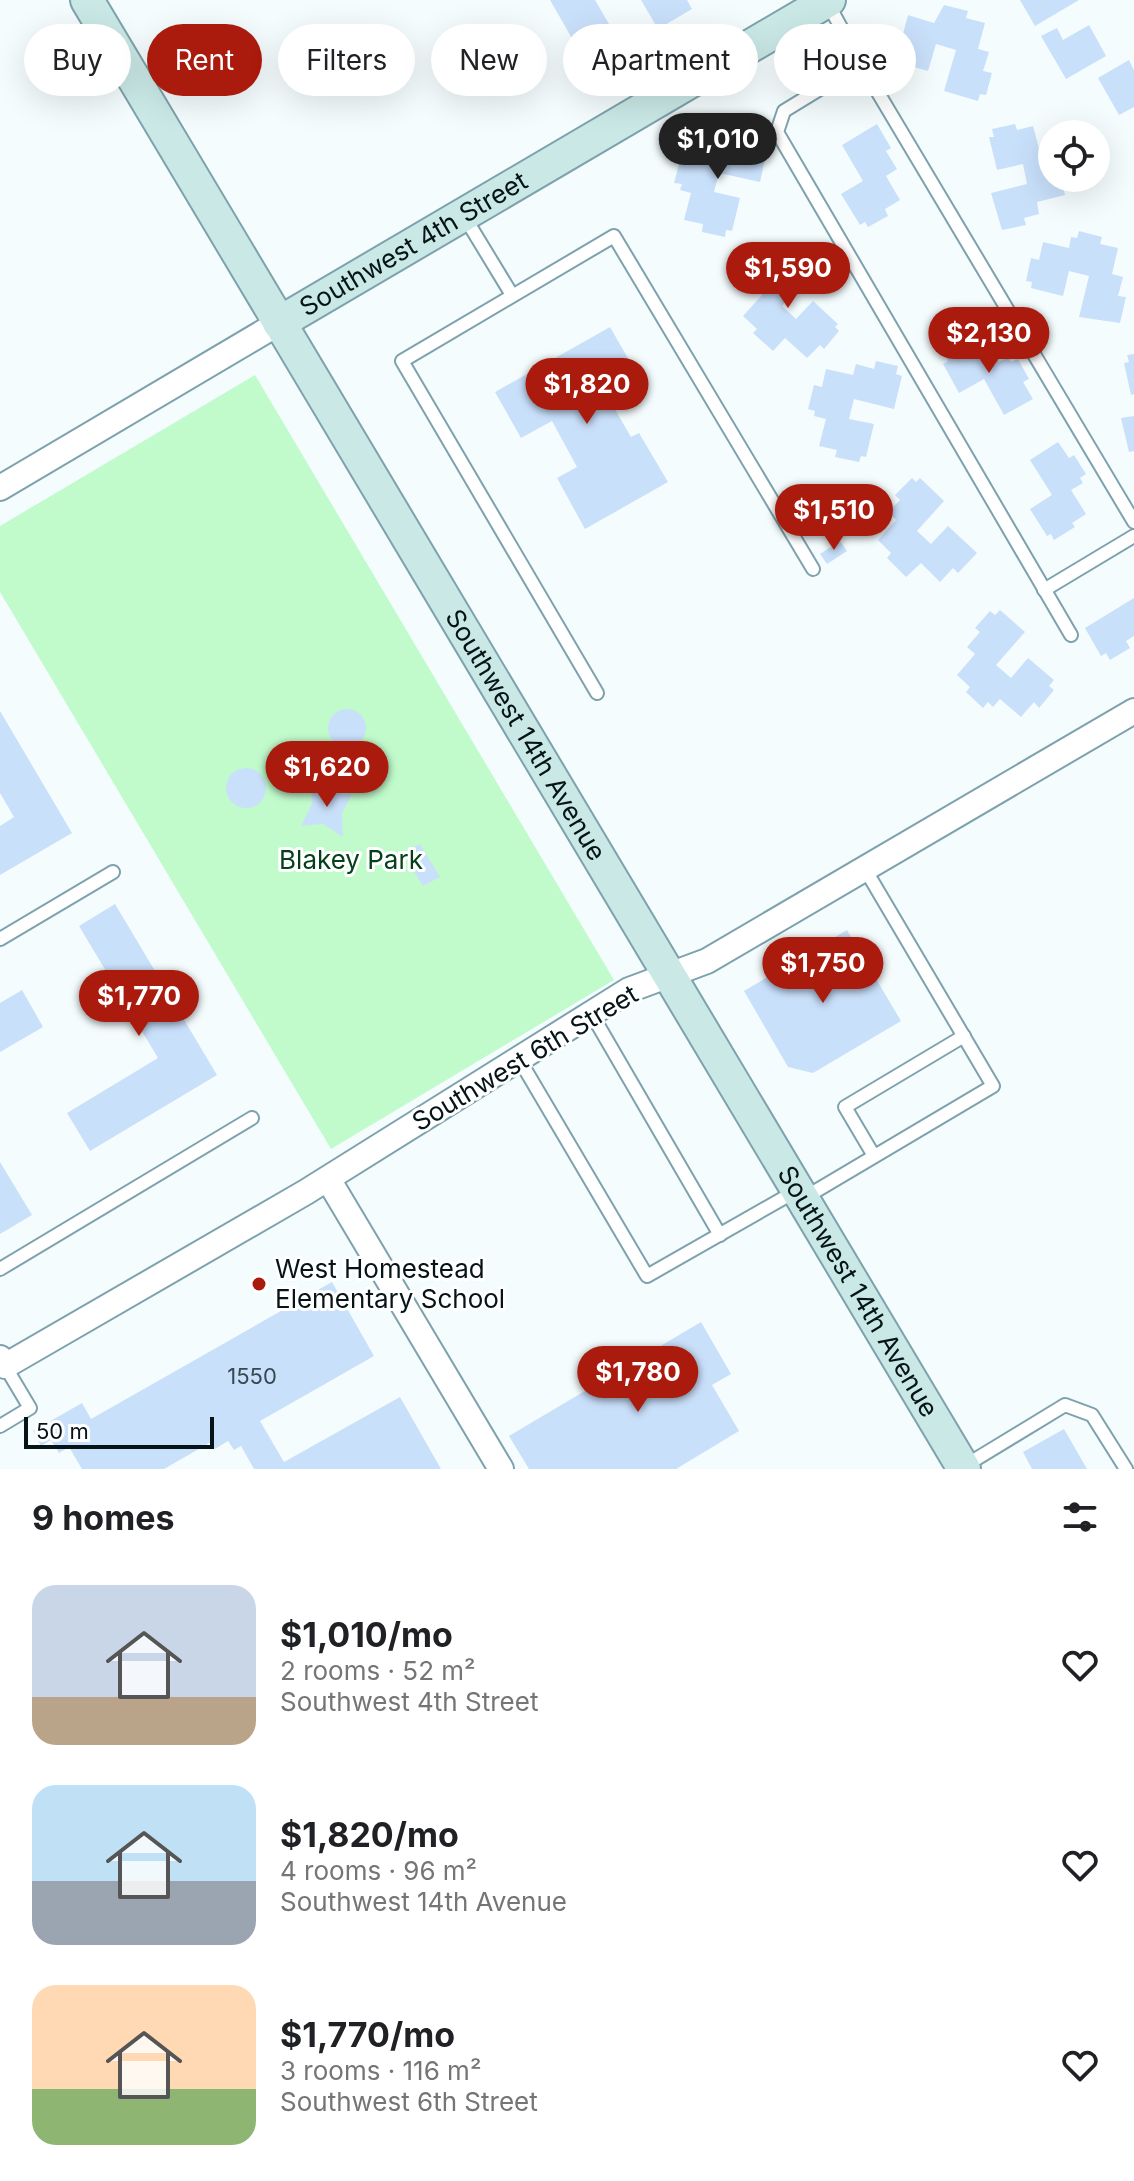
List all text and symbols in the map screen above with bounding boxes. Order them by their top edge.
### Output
chip: Buy [24,24,131,96]
chip: Rent [147,24,262,96]
chip: Filters [278,24,415,96]
chip: New [431,24,547,96]
chip: Apartment [563,24,758,96]
chip: House [774,24,916,96]
pin: $1,010 [653,113,783,181]
map controls [1038,120,1110,192]
button: locate [1038,120,1110,192]
text: $1,010 [677,123,759,154]
street label: Southwest 4th Street [294,165,533,322]
pin: $1,590 [723,242,853,310]
text: $1,590 [744,252,832,283]
pin: $2,130 [924,307,1054,375]
text: $2,130 [946,317,1032,348]
pin: $1,820 [522,358,652,426]
text: $1,820 [543,368,631,399]
pin: $1,510 [769,484,899,552]
text: $1,510 [793,494,875,525]
street label: Southwest 14th Avenue [439,604,613,866]
pin: $1,620 [262,741,392,809]
text: $1,620 [284,751,370,782]
park label: Blakey Park [279,844,423,875]
pin: $1,750 [758,937,888,1005]
text: $1,750 [780,947,866,978]
pin: $1,770 [74,970,204,1038]
street label: Southwest 6th Street [406,978,643,1137]
text: $1,770 [97,980,181,1011]
street label: Southwest 14th Avenue [772,1160,945,1422]
place label: West Homestead Elementary School [275,1253,505,1314]
marker: West Homestead Elementary School [250,1275,268,1293]
pin: $1,780 [573,1346,703,1414]
text: $1,780 [595,1356,681,1387]
house number: 1550 [227,1363,277,1389]
scale bar [24,1413,214,1449]
text: 50 m [36,1418,89,1444]
icon: filters [1058,1495,1102,1539]
text: 9 homes [32,1497,174,1538]
text: $1,010/mo [280,1614,453,1655]
icon: home [96,1617,192,1713]
icon: heart [1058,1643,1102,1687]
text: 2 rooms · 52 m² [280,1655,476,1686]
text: Southwest 4th Street [280,1686,538,1717]
text: $1,820/mo [280,1814,459,1855]
icon: home [96,1817,192,1913]
icon: heart [1058,1843,1102,1887]
text: 4 rooms · 96 m² [280,1855,477,1886]
text: Southwest 14th Avenue [280,1886,567,1917]
text: $1,770/mo [280,2014,455,2055]
icon: home [96,2017,192,2113]
icon: heart [1058,2043,1102,2087]
text: 3 rooms · 116 m² [280,2055,481,2086]
text: Southwest 6th Street [280,2086,538,2117]

